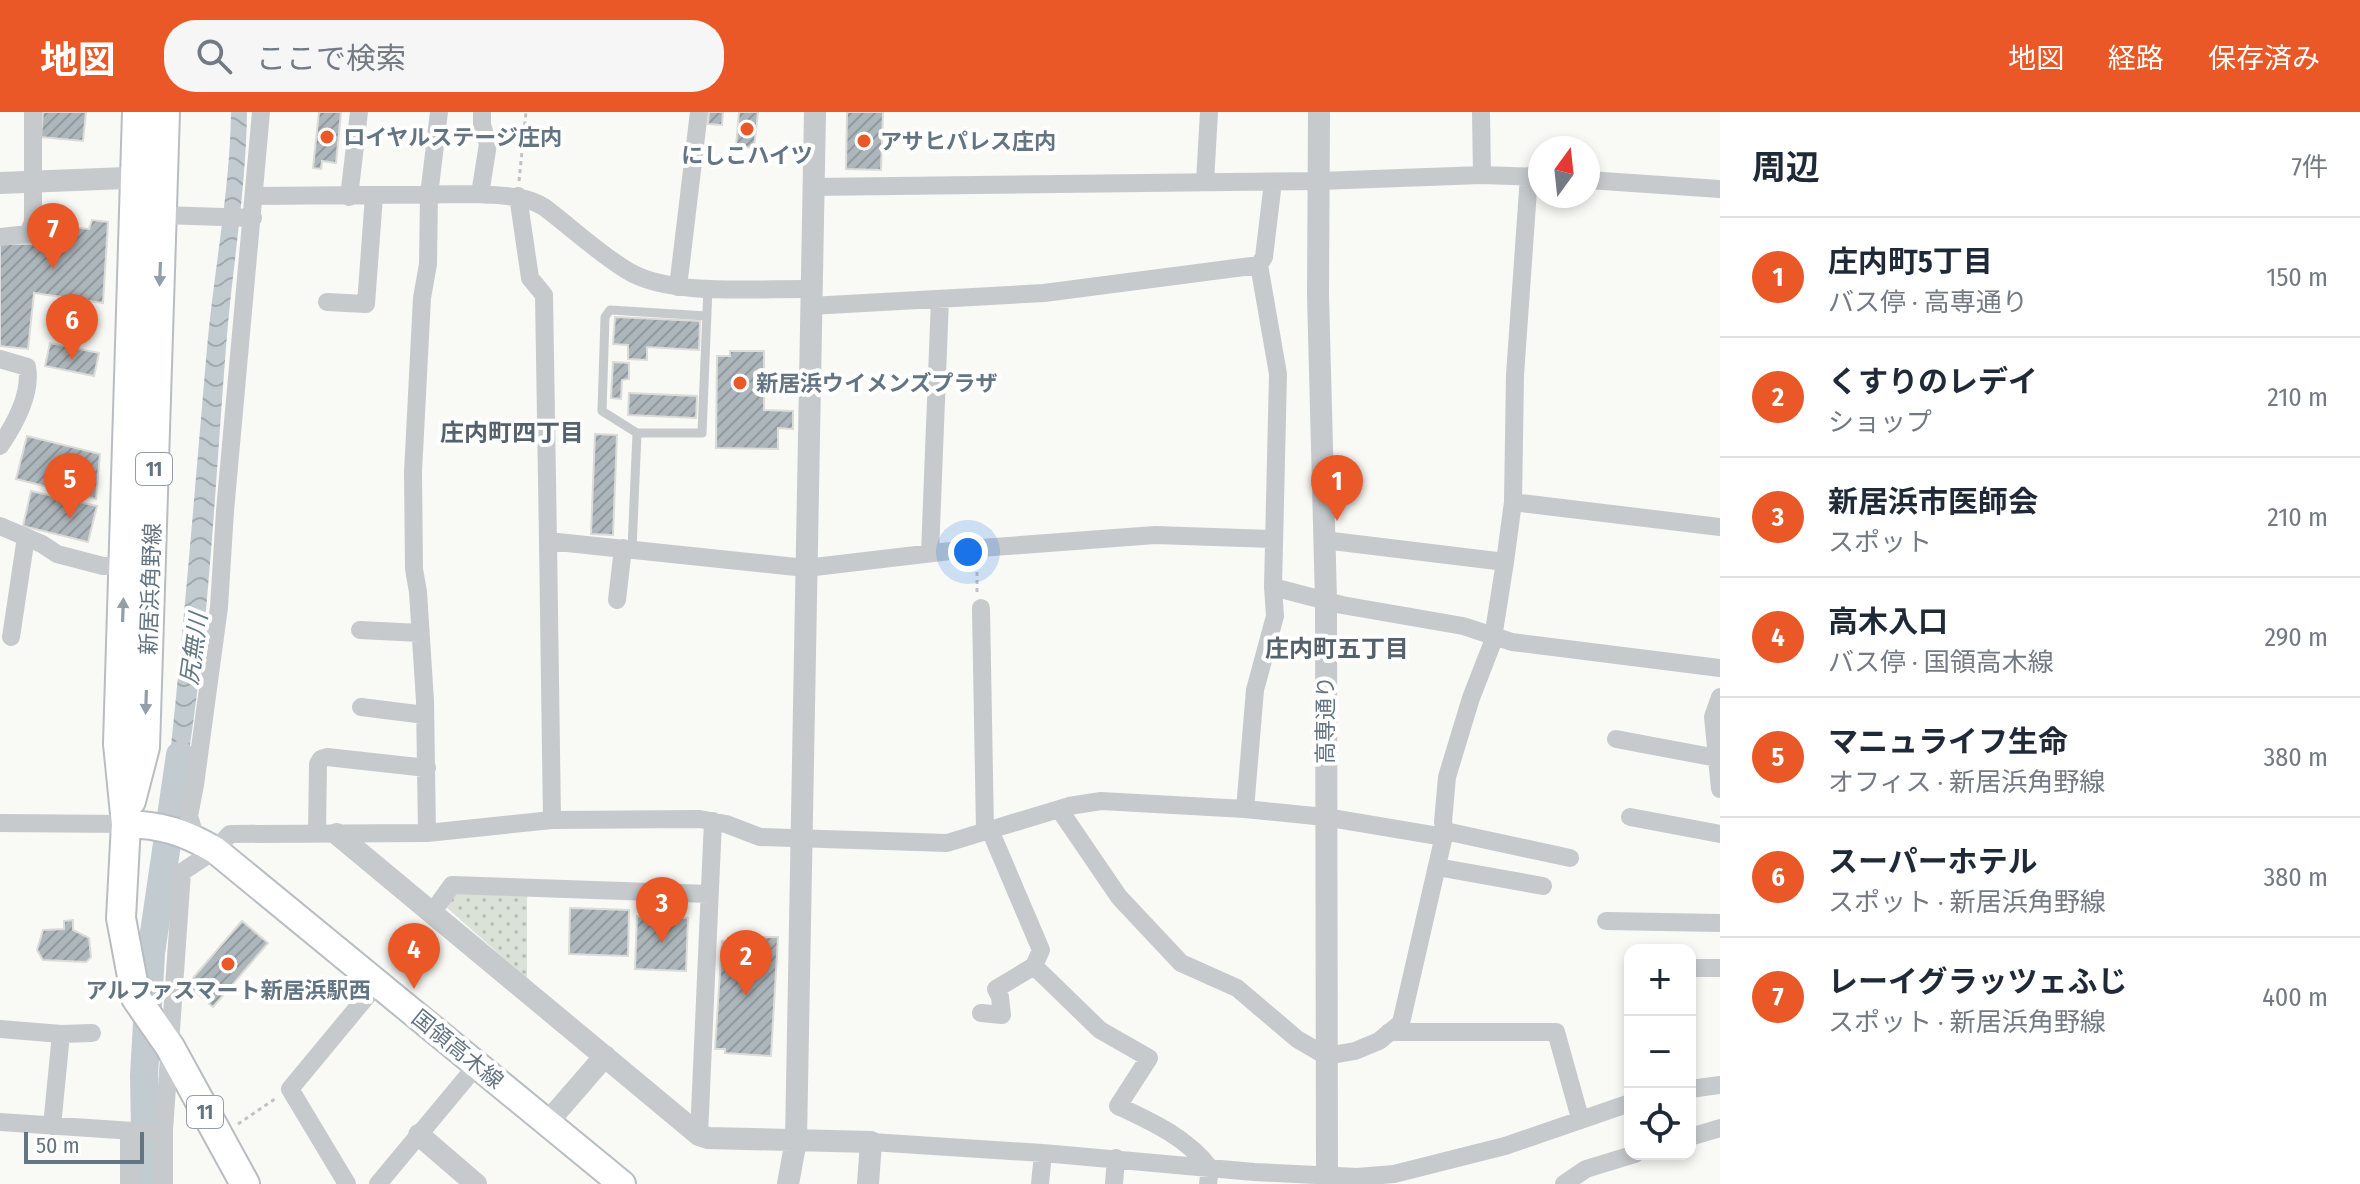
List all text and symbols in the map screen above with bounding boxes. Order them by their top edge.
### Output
search box [164,20,724,92]
icon: search [192,34,236,78]
text: 地図 [40,37,116,83]
text: ここで検索 [256,41,406,77]
text: 地図 [2008,42,2064,75]
text: 経路 [2108,42,2164,75]
text: 保存済み [2208,42,2320,75]
marker: にしこハイツ [738,120,756,138]
place label: ロイヤルステージ庄内 [343,124,562,151]
marker: ロイヤルステージ庄内 [318,128,336,146]
place label: アサヒパレス庄内 [880,128,1056,155]
marker: アサヒパレス庄内 [855,132,873,150]
north arrow [1528,136,1600,208]
place label: にしこハイツ [681,142,813,169]
text: 周辺 [1752,147,1820,188]
text: 7件 [2291,152,2328,183]
pin: 7 [27,203,79,269]
text: 庄内町5丁目 [1828,244,1993,280]
one-way arrow [154,262,167,287]
text: 1 [1773,262,1784,293]
text: 150 m [2266,262,2328,293]
text: バス停 · 高専通り [1828,287,2028,318]
pin: 6 [46,294,98,360]
text: くすりのレデイ [1828,364,2038,400]
place label: 新居浜ウイメンズプラザ [756,370,998,397]
marker: 新居浜ウイメンズプラザ [731,374,749,392]
text: 2 [1772,382,1784,413]
text: 210 m [2267,382,2328,413]
text: ショップ [1828,407,1932,438]
district label: 庄内町四丁目 [440,419,584,447]
pin: 5 [44,453,96,519]
road number: 11 [136,453,172,485]
pin: 1 [1311,455,1363,521]
text: 新居浜市医師会 [1828,484,2038,520]
text: 3 [1772,502,1784,533]
text: 210 m [2267,502,2328,533]
street label: 新居浜角野線 [135,523,166,655]
text: スポット [1828,527,1932,558]
your location [948,532,988,572]
one-way arrow [116,597,129,622]
text: 高木入口 [1828,604,1948,640]
water label: 尻無川 [175,608,213,687]
text: 4 [1771,622,1785,653]
text: 290 m [2264,622,2328,653]
district label: 庄内町五丁目 [1265,635,1409,663]
text: バス停 · 国領高木線 [1828,647,2054,678]
street label: 高専通り [1312,676,1339,764]
one-way arrow [140,690,153,715]
text: マニュライフ生命 [1828,724,2068,760]
text: 5 [1772,742,1784,773]
text: 380 m [2264,742,2328,773]
text: オフィス · 新居浜角野線 [1828,767,2105,798]
text: スーパーホテル [1828,844,2038,880]
text: 6 [1771,862,1785,893]
text: 380 m [2264,862,2328,893]
pin: 3 [636,877,688,943]
text: スポット · 新居浜角野線 [1828,887,2106,918]
pin: 4 [388,923,440,989]
pin: 2 [720,930,772,996]
map controls [1624,944,1696,1160]
button: + [1624,944,1696,1016]
marker: アルファスマート新居浜駅西 [219,955,237,973]
text: レーイグラッツェふじ [1828,964,2127,1000]
place label: アルファスマート新居浜駅西 [85,977,371,1004]
text: 7 [1772,982,1784,1013]
text: 400 m [2262,982,2328,1013]
street label: 国領高木線 [406,1004,509,1094]
text: スポット · 新居浜角野線 [1828,1007,2106,1038]
button: − [1624,1016,1696,1088]
button: locate [1624,1088,1696,1160]
road number: 11 [187,1096,223,1128]
scale bar [24,1128,144,1164]
text: 50 m [36,1132,80,1159]

